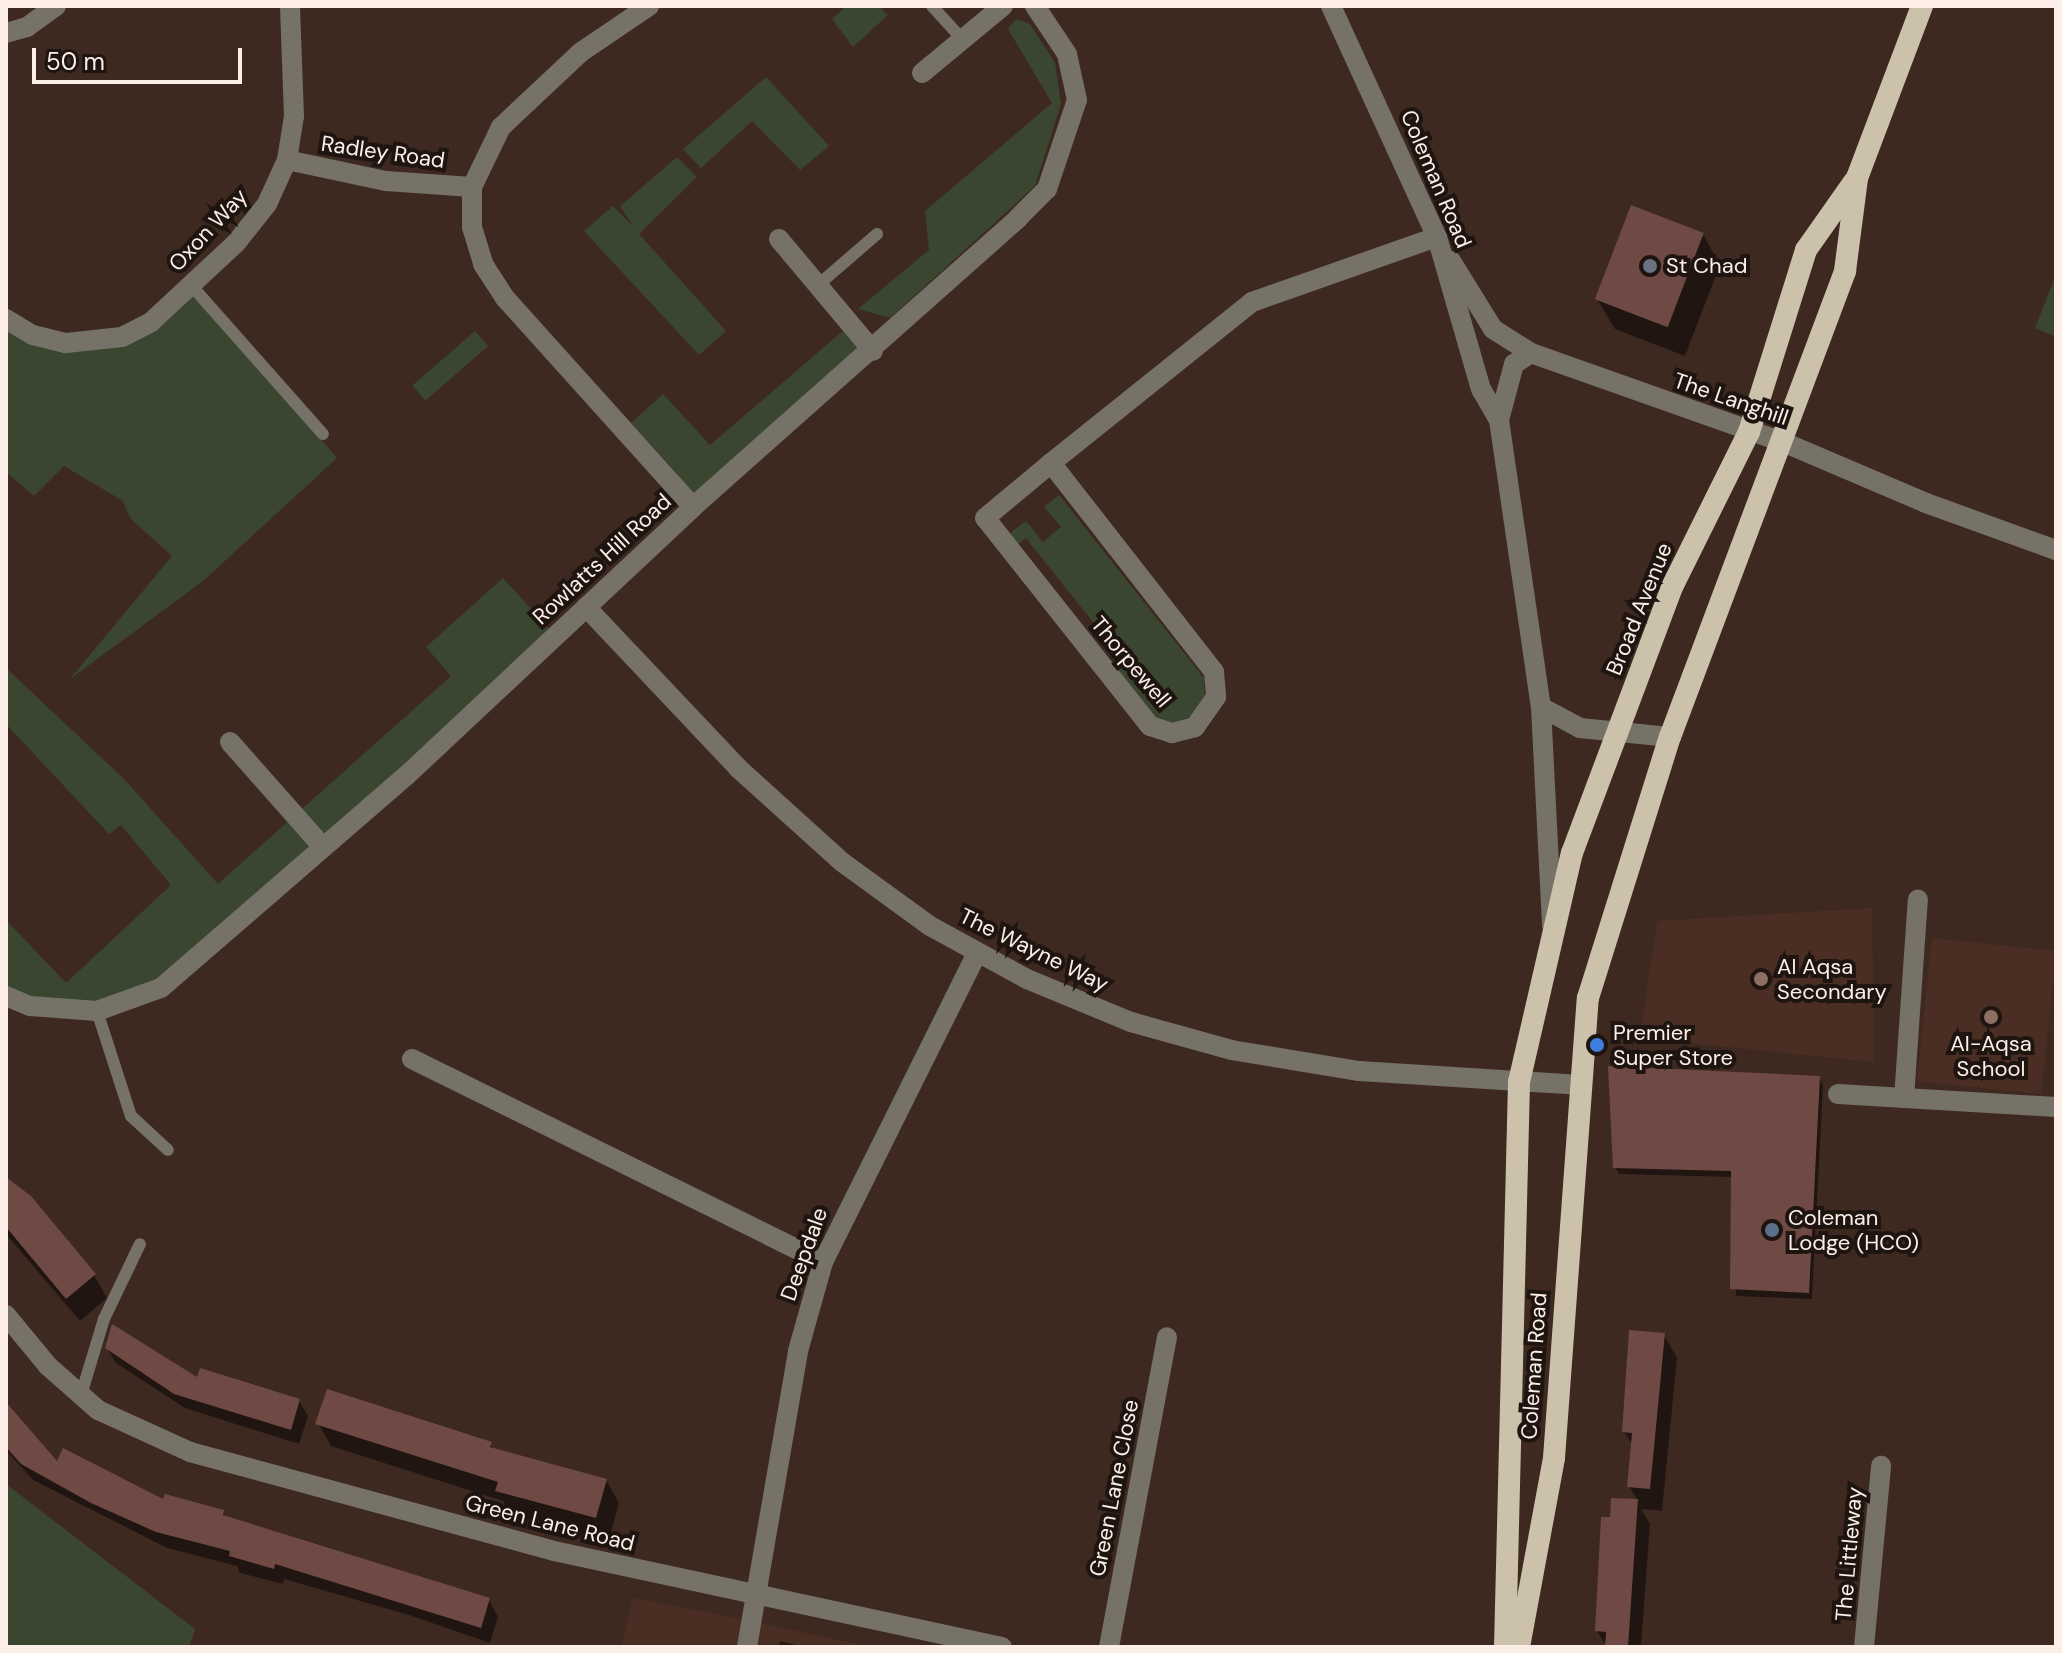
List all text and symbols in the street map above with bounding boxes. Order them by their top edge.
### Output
scale bar [36,32,246,82]
text: 50 m [46,46,105,77]
street label: Coleman Road [1395,106,1477,252]
street label: Radley Road [319,130,447,174]
street label: Oxon Way [163,183,253,277]
place label: St Chad [1666,253,1747,279]
marker: St Chad [1641,257,1659,275]
street label: The Langhill [1670,367,1792,431]
street label: Rowlatts Hill Road [527,488,677,630]
street label: Broad Avenue [1600,539,1678,679]
street label: Thorpewell [1085,611,1177,713]
street label: The Wayne Way [955,903,1113,997]
place label: Al Aqsa Secondary [1777,953,1887,1004]
marker: Al Aqsa Secondary [1752,970,1770,988]
marker: Al-Aqsa School [1982,1008,2000,1026]
place label: Premier Super Store [1613,1019,1733,1070]
place label: Al-Aqsa School [1950,1030,2032,1082]
marker: Premier Super Store [1588,1036,1606,1054]
street label: Deepdale [775,1204,833,1304]
place label: Coleman Lodge (HCO) [1788,1204,1919,1256]
marker: Coleman Lodge (HCO) [1763,1221,1781,1239]
street label: Coleman Road [1516,1292,1552,1440]
street label: Green Lane Close [1084,1397,1144,1579]
street label: The Littleway [1830,1486,1868,1622]
street label: Green Lane Road [463,1489,637,1557]

